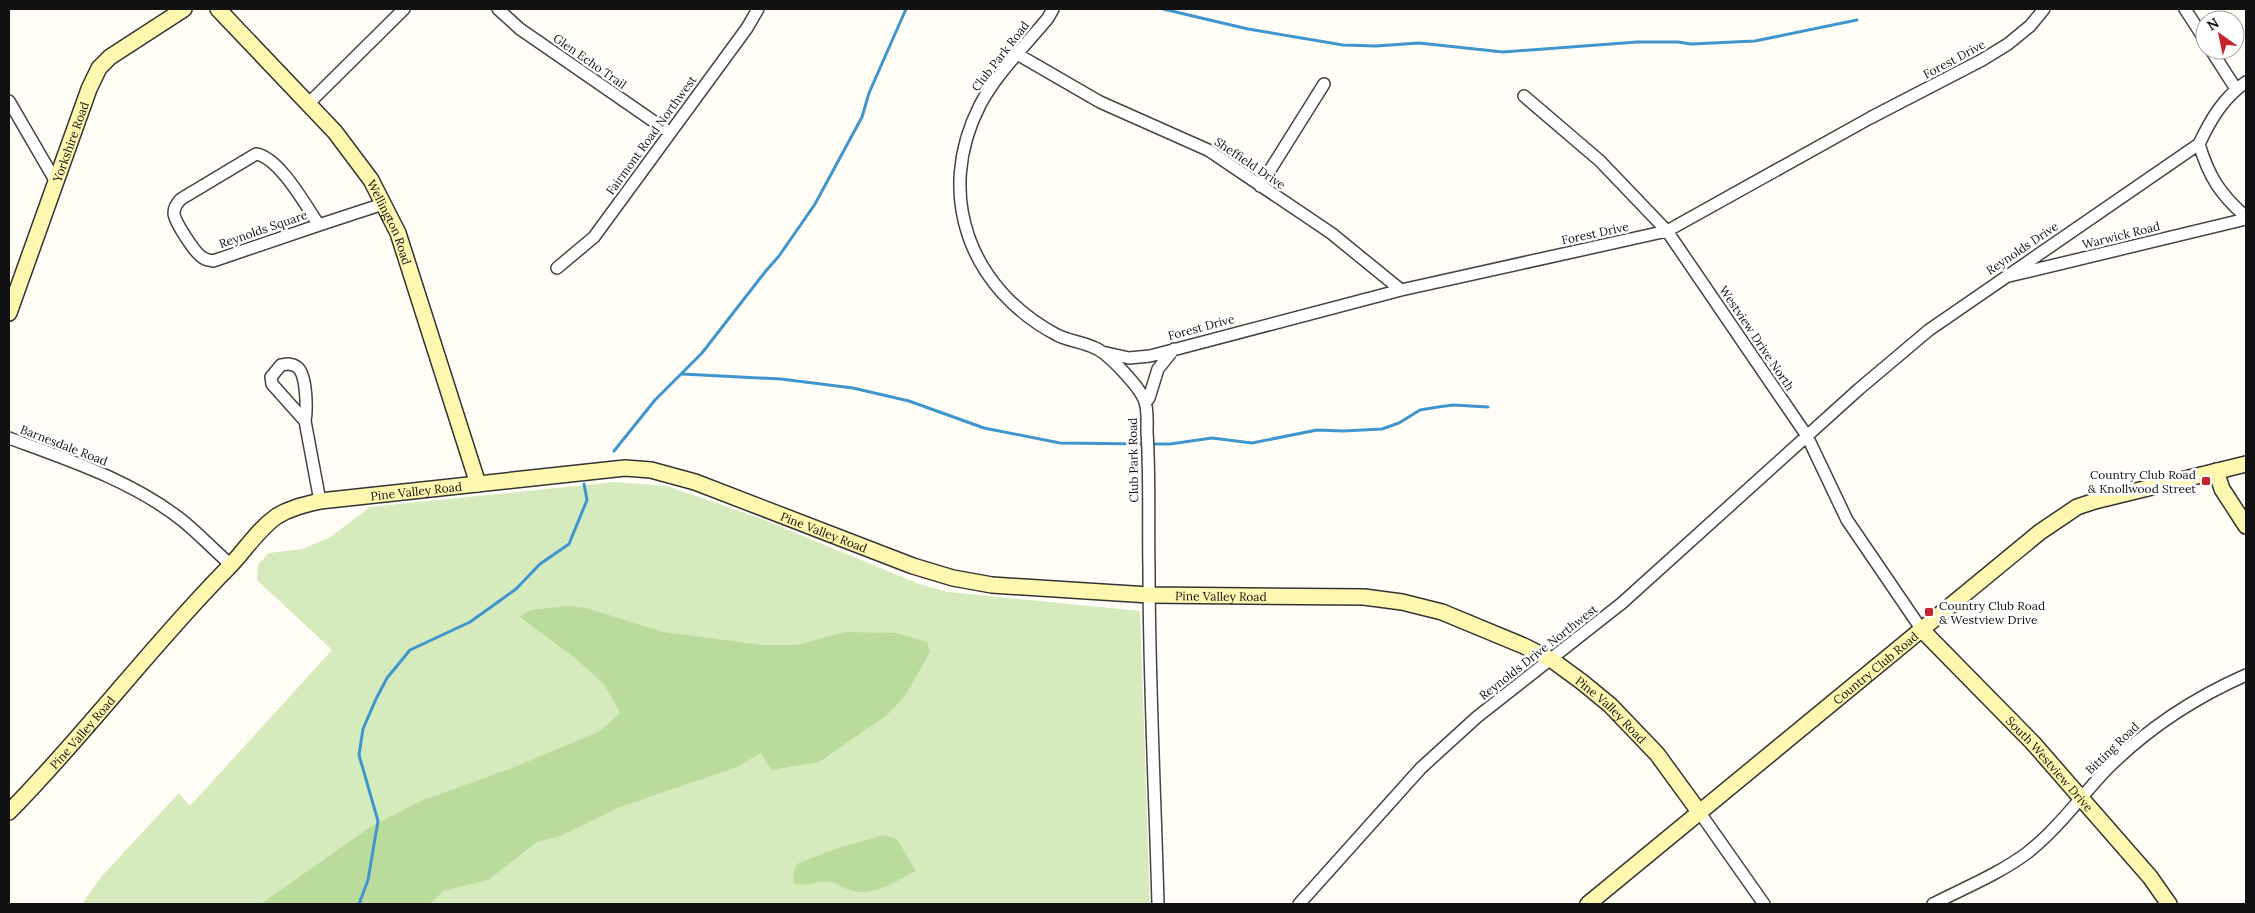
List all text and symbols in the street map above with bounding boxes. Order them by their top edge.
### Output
north arrow [2195,10,2245,60]
text: N [2203,14,2223,35]
street label: Club Park Road [968,18,1032,94]
street label: Glen Echo Trail [550,30,630,92]
street label: Forest Drive [1920,36,1988,82]
street label: Fairmont Road Northwest [603,72,700,198]
street label: Yorkshire Road [49,99,91,185]
street label: Sheffield Drive [1212,134,1289,192]
street label: Wellington Road [364,177,415,266]
street label: Reynolds Square [217,207,310,251]
street label: Forest Drive [1560,218,1630,247]
street label: Reynolds Drive [1983,218,2061,278]
street label: Warwick Road [2080,218,2162,252]
street label: Westview Drive North [1716,283,1798,393]
street label: Forest Drive [1166,311,1236,343]
street label: Club Park Road [1125,417,1141,503]
street label: Barnesdale Road [18,421,110,469]
place label: Country Club Road & Knollwood Street [2088,467,2196,496]
marker: Country Club Road & Knollwood Street [2200,475,2212,487]
street label: Pine Valley Road [370,478,463,503]
street label: Pine Valley Road [779,508,870,555]
street label: Pine Valley Road [1175,588,1267,604]
place label: Country Club Road & Westview Drive [1939,598,2045,627]
street label: Reynolds Drive Northwest [1476,601,1600,703]
marker: Country Club Road & Westview Drive [1923,606,1935,618]
street label: Country Club Road [1829,628,1921,707]
street label: Pine Valley Road [1573,673,1650,746]
street label: Pine Valley Road [46,693,118,772]
street label: South Westview Drive [2003,713,2097,815]
street label: Bitting Road [2082,719,2142,777]

